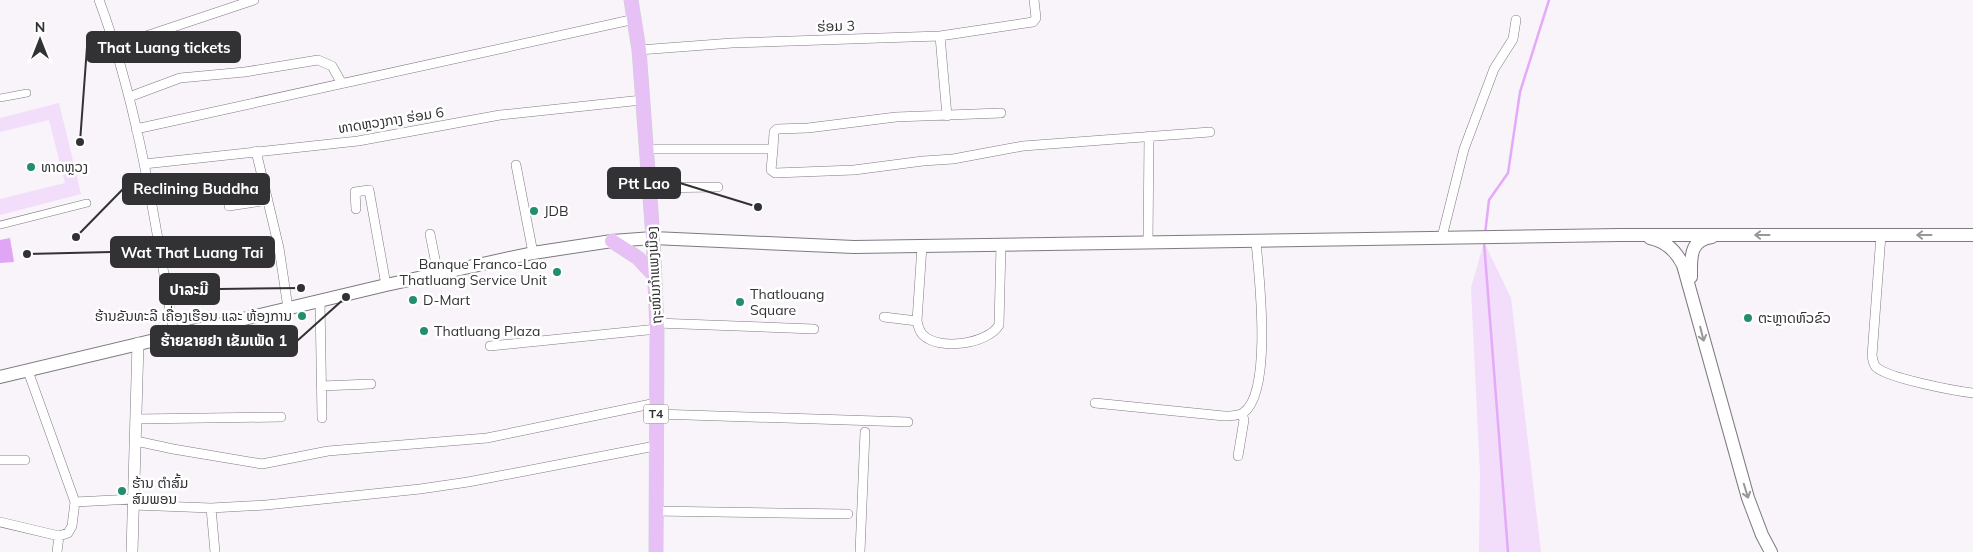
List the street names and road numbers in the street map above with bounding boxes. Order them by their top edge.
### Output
street label: ຮ່ອມ 3 [817,16,855,36]
street label: ທາດຫຼວງກາງ ຮ່ອມ 6 [337,103,445,137]
street label: ຖະໜົນກຳແພງເມືອງ [642,226,666,324]
road number: T4 [644,404,668,424]

